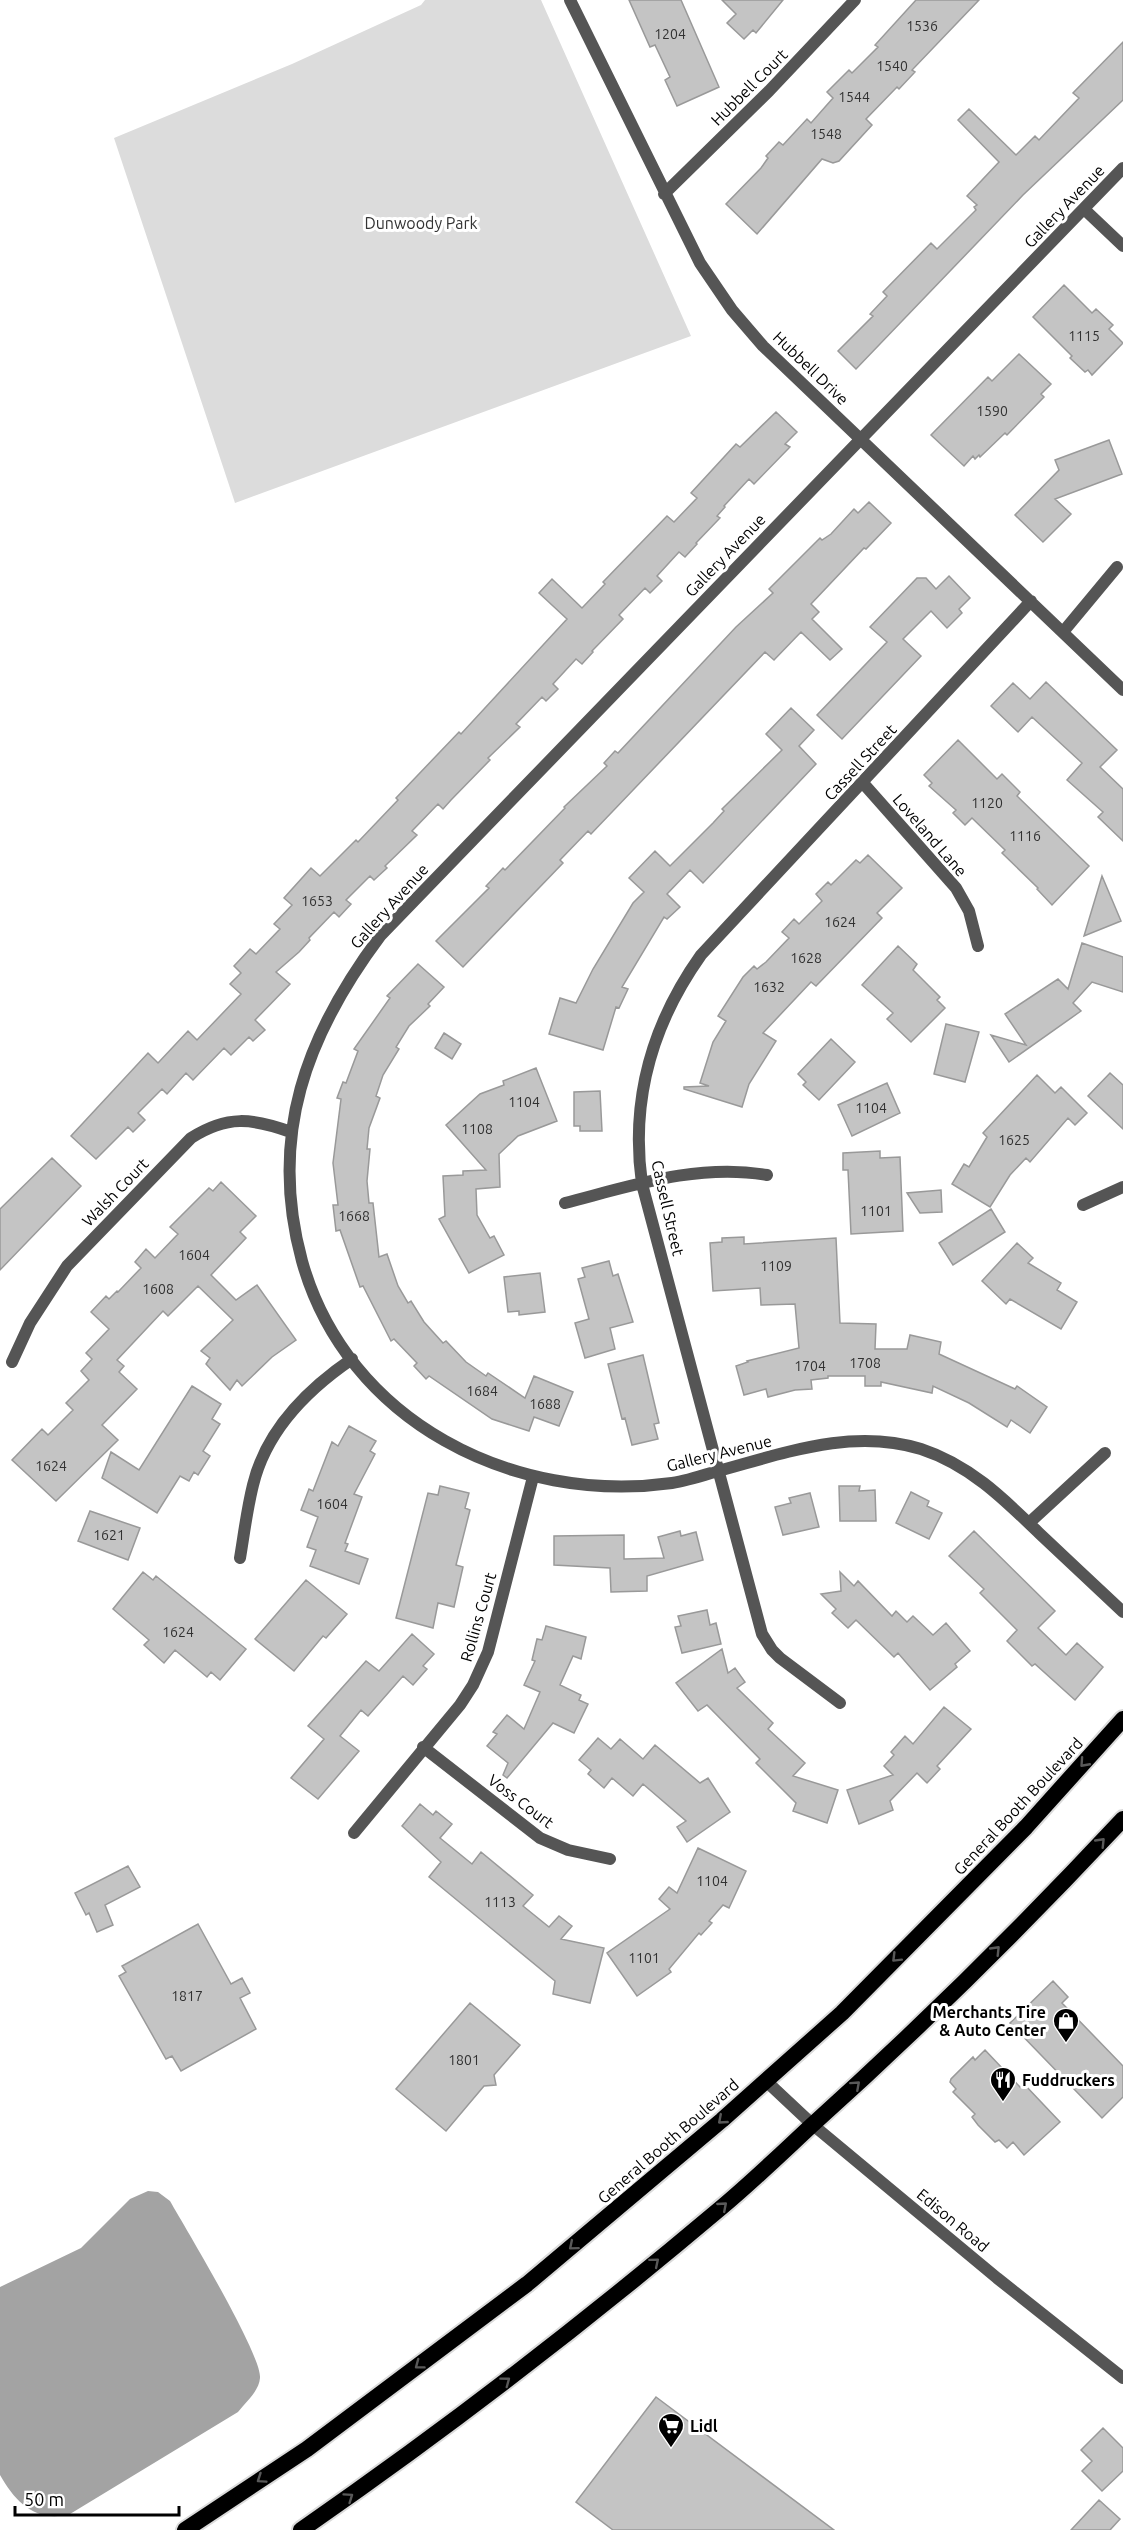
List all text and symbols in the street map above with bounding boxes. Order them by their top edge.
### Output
house number: 1536 [906,18,938,34]
house number: 1204 [654,26,686,42]
street label: Hubbell Court [707,45,791,129]
house number: 1540 [876,58,908,74]
house number: 1544 [838,89,870,105]
house number: 1548 [810,126,842,142]
street label: Gallery Avenue [1020,161,1108,251]
park label: Dunwoody Park [364,214,478,232]
street label: Hubbell Drive [770,328,852,408]
house number: 1115 [1068,328,1100,344]
house number: 1590 [976,403,1008,419]
street label: Gallery Avenue [681,510,769,600]
street label: Cassell Street [820,720,900,804]
street label: Loveland Lane [889,790,971,880]
house number: 1120 [971,795,1003,811]
house number: 1116 [1009,828,1041,844]
street label: Gallery Avenue [346,860,432,952]
house number: 1653 [301,893,333,909]
house number: 1624 [824,914,856,930]
house number: 1628 [790,950,822,966]
house number: 1632 [753,979,785,995]
house number: 1104 [508,1094,540,1110]
house number: 1104 [855,1100,887,1116]
house number: 1108 [461,1121,493,1137]
house number: 1625 [998,1132,1030,1148]
street label: Walsh Court [78,1154,152,1230]
street label: Cassell Street [648,1158,688,1258]
house number: 1101 [860,1203,892,1219]
house number: 1668 [338,1208,370,1224]
house number: 1604 [178,1247,210,1263]
house number: 1109 [760,1258,792,1274]
house number: 1608 [142,1281,174,1297]
house number: 1708 [849,1355,881,1371]
house number: 1704 [794,1358,826,1374]
house number: 1684 [466,1383,498,1399]
house number: 1688 [529,1396,561,1412]
street label: Gallery Avenue [665,1431,773,1475]
house number: 1624 [35,1458,67,1474]
house number: 1604 [316,1496,348,1512]
house number: 1621 [93,1527,125,1543]
street label: Rollins Court [457,1570,500,1664]
house number: 1624 [162,1624,194,1640]
street label: General Booth Boulevard [950,1734,1086,1878]
one-way arrow [1080,1756,1091,1766]
street label: Voss Court [485,1771,558,1832]
one-way arrow [1093,1838,1104,1849]
house number: 1104 [696,1873,728,1889]
house number: 1113 [484,1894,516,1910]
one-way arrow [989,1946,1000,1956]
house number: 1101 [628,1950,660,1966]
one-way arrow [893,1951,904,1962]
house number: 1817 [171,1988,203,2004]
place label: Merchants Tire & Auto Center [932,2003,1046,2039]
shop icon: Merchants Tire & Auto Center [1051,2006,1081,2044]
house number: 1801 [448,2052,480,2068]
restaurant icon: Fuddruckers [988,2065,1018,2103]
place label: Fuddruckers [1022,2071,1115,2089]
street label: General Booth Boulevard [594,2075,742,2207]
one-way arrow [849,2081,860,2092]
one-way arrow [718,2113,729,2124]
street label: Edison Road [913,2185,993,2255]
one-way arrow [716,2202,727,2213]
one-way arrow [569,2239,580,2250]
one-way arrow [648,2258,659,2269]
one-way arrow [414,2358,425,2369]
one-way arrow [499,2377,510,2388]
supermarket icon: Lidl [656,2411,686,2449]
place label: Lidl [690,2417,718,2435]
one-way arrow [257,2472,268,2483]
scale bar [15,2479,178,2517]
text: 50 m [24,2489,64,2509]
one-way arrow [342,2493,353,2504]

